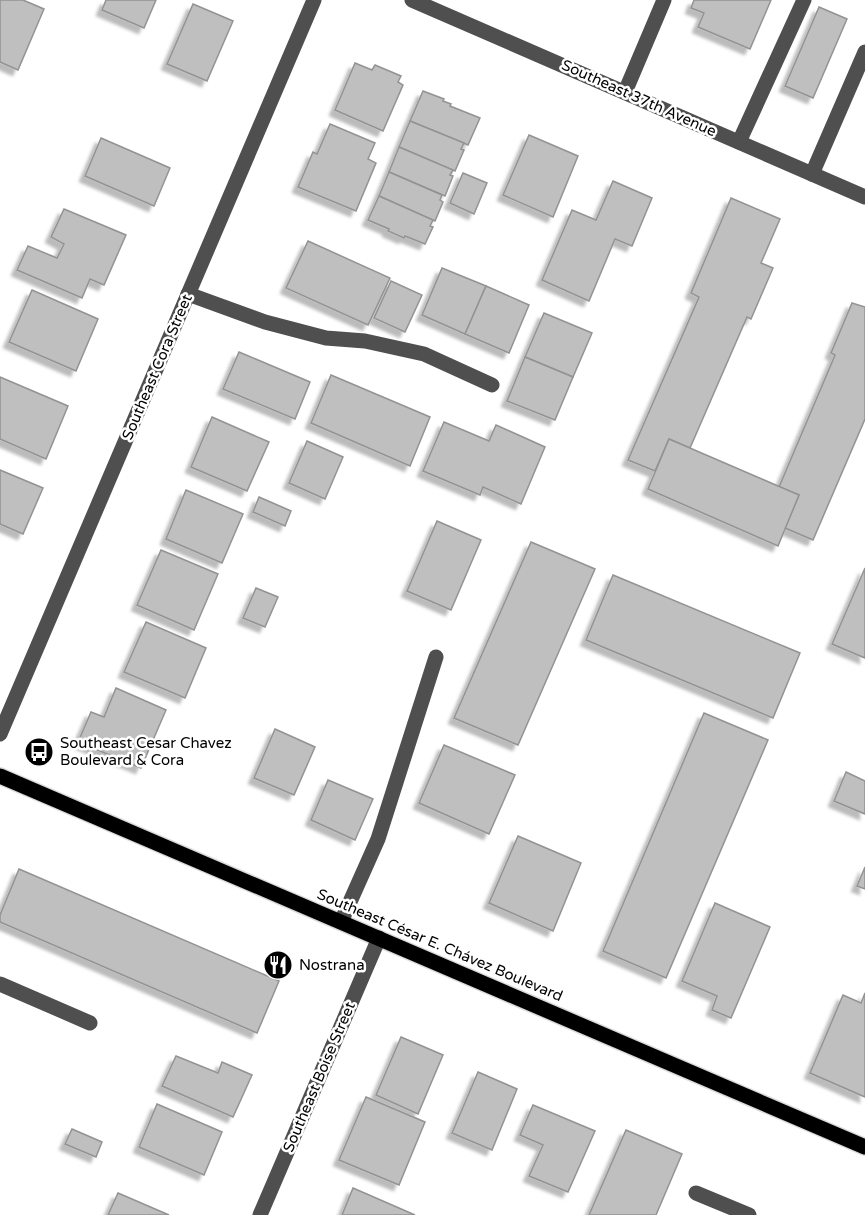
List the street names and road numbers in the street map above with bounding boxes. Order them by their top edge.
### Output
street label: Southeast 37th Avenue [559,56,719,140]
street label: Southeast Cora Street [118,291,196,442]
street label: Southeast César E. Chávez Boulevard [315,885,565,1005]
street label: Southeast Boise Street [279,999,359,1155]

